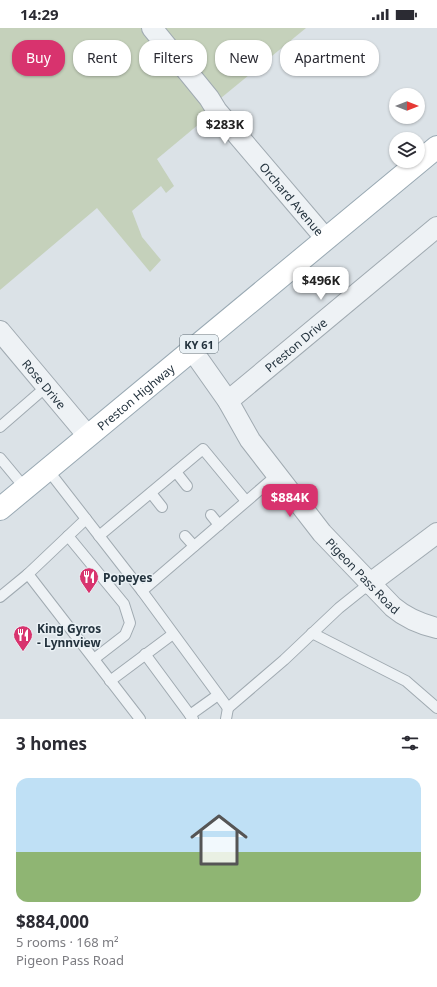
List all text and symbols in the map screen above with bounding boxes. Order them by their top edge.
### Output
text: 14:29 [20,4,59,24]
chip: Buy [12,40,65,76]
chip: Rent [73,40,131,76]
chip: Filters [139,40,207,76]
chip: New [215,40,272,76]
chip: Apartment [280,40,379,76]
north arrow [389,88,425,124]
map controls [389,88,425,168]
pin: $283K [197,111,253,145]
text: $283K [206,115,244,133]
button: layers [389,132,425,168]
street label: Orchard Avenue [256,159,328,239]
pin: $496K [293,267,349,301]
text: $496K [302,271,340,289]
street label: Preston Drive [261,314,331,376]
road number: KY 61 [180,335,218,353]
street label: Rose Drive [18,355,70,413]
street label: Preston Highway [93,359,179,434]
pin: $884K [262,484,318,518]
text: $884K [271,488,309,506]
street label: Pigeon Pass Road [322,534,403,618]
restaurant icon: Popeyes [78,566,100,594]
place label: Popeyes [103,569,153,586]
place label: King Gyros - Lynnview [37,620,101,651]
restaurant icon: King Gyros - Lynnview [12,624,34,652]
text: 3 homes [16,732,87,755]
icon: filters [399,732,421,754]
icon: home [183,804,255,876]
text: $884,000 [16,910,89,933]
text: 5 rooms · 168 m² [16,933,119,951]
text: Pigeon Pass Road [16,951,124,969]

